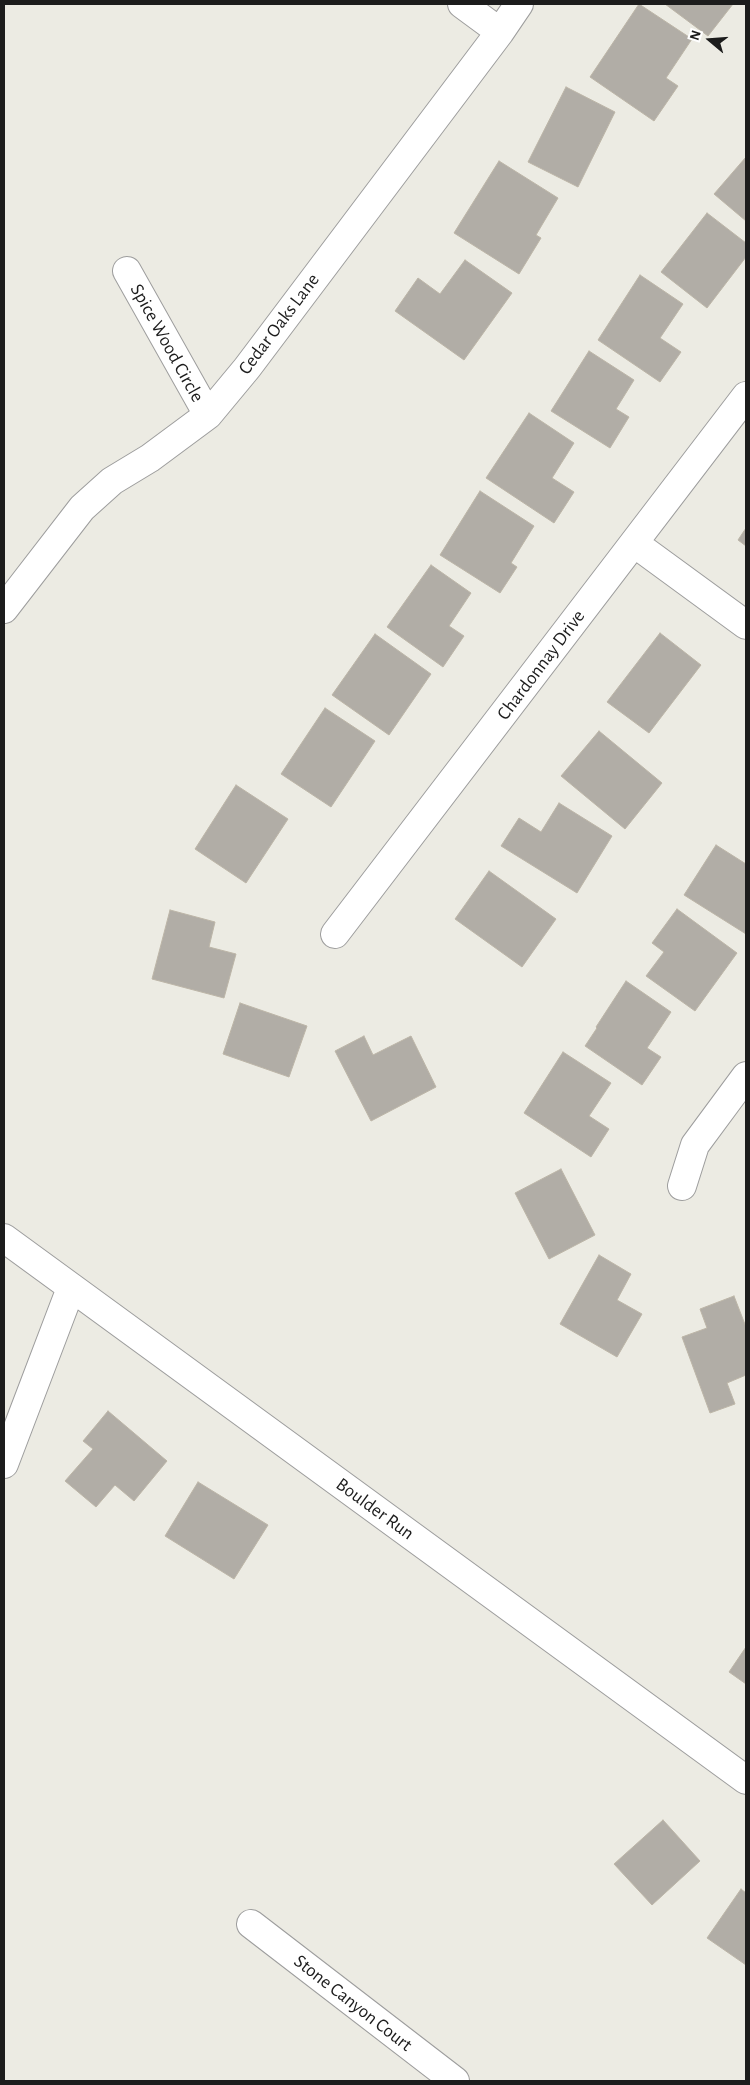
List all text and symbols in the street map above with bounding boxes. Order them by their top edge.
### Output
north arrow [685,15,735,65]
text: N [688,29,704,42]
street label: Cedar Oaks Lane [234,269,324,379]
street label: Spice Wood Circle [125,280,209,406]
street label: Chardonnay Drive [492,605,590,725]
street label: Boulder Run [331,1473,419,1545]
street label: Stone Canyon Court [289,1950,417,2056]

